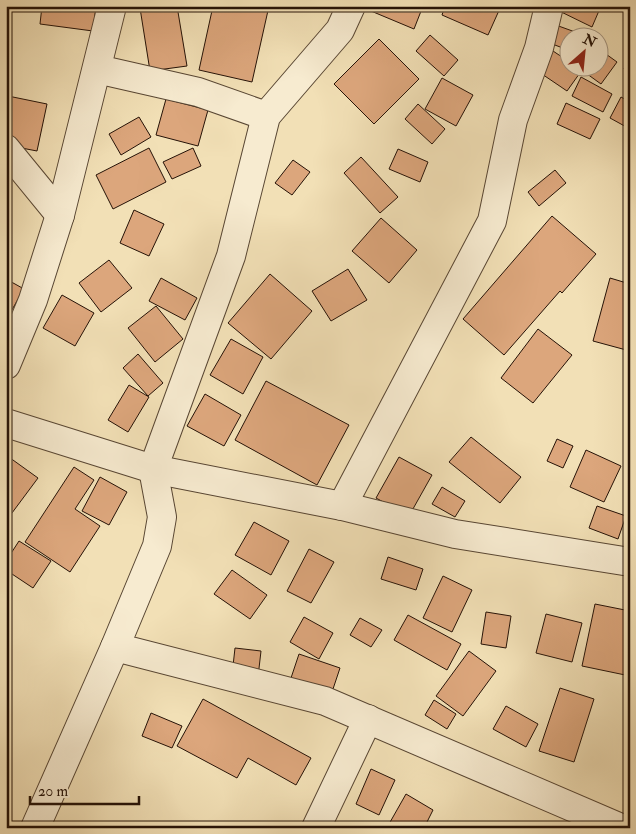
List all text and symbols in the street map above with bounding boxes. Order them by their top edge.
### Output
north arrow [558,28,608,78]
text: N [579,30,600,51]
scale bar [30,774,139,806]
text: 20 m [38,782,68,801]

